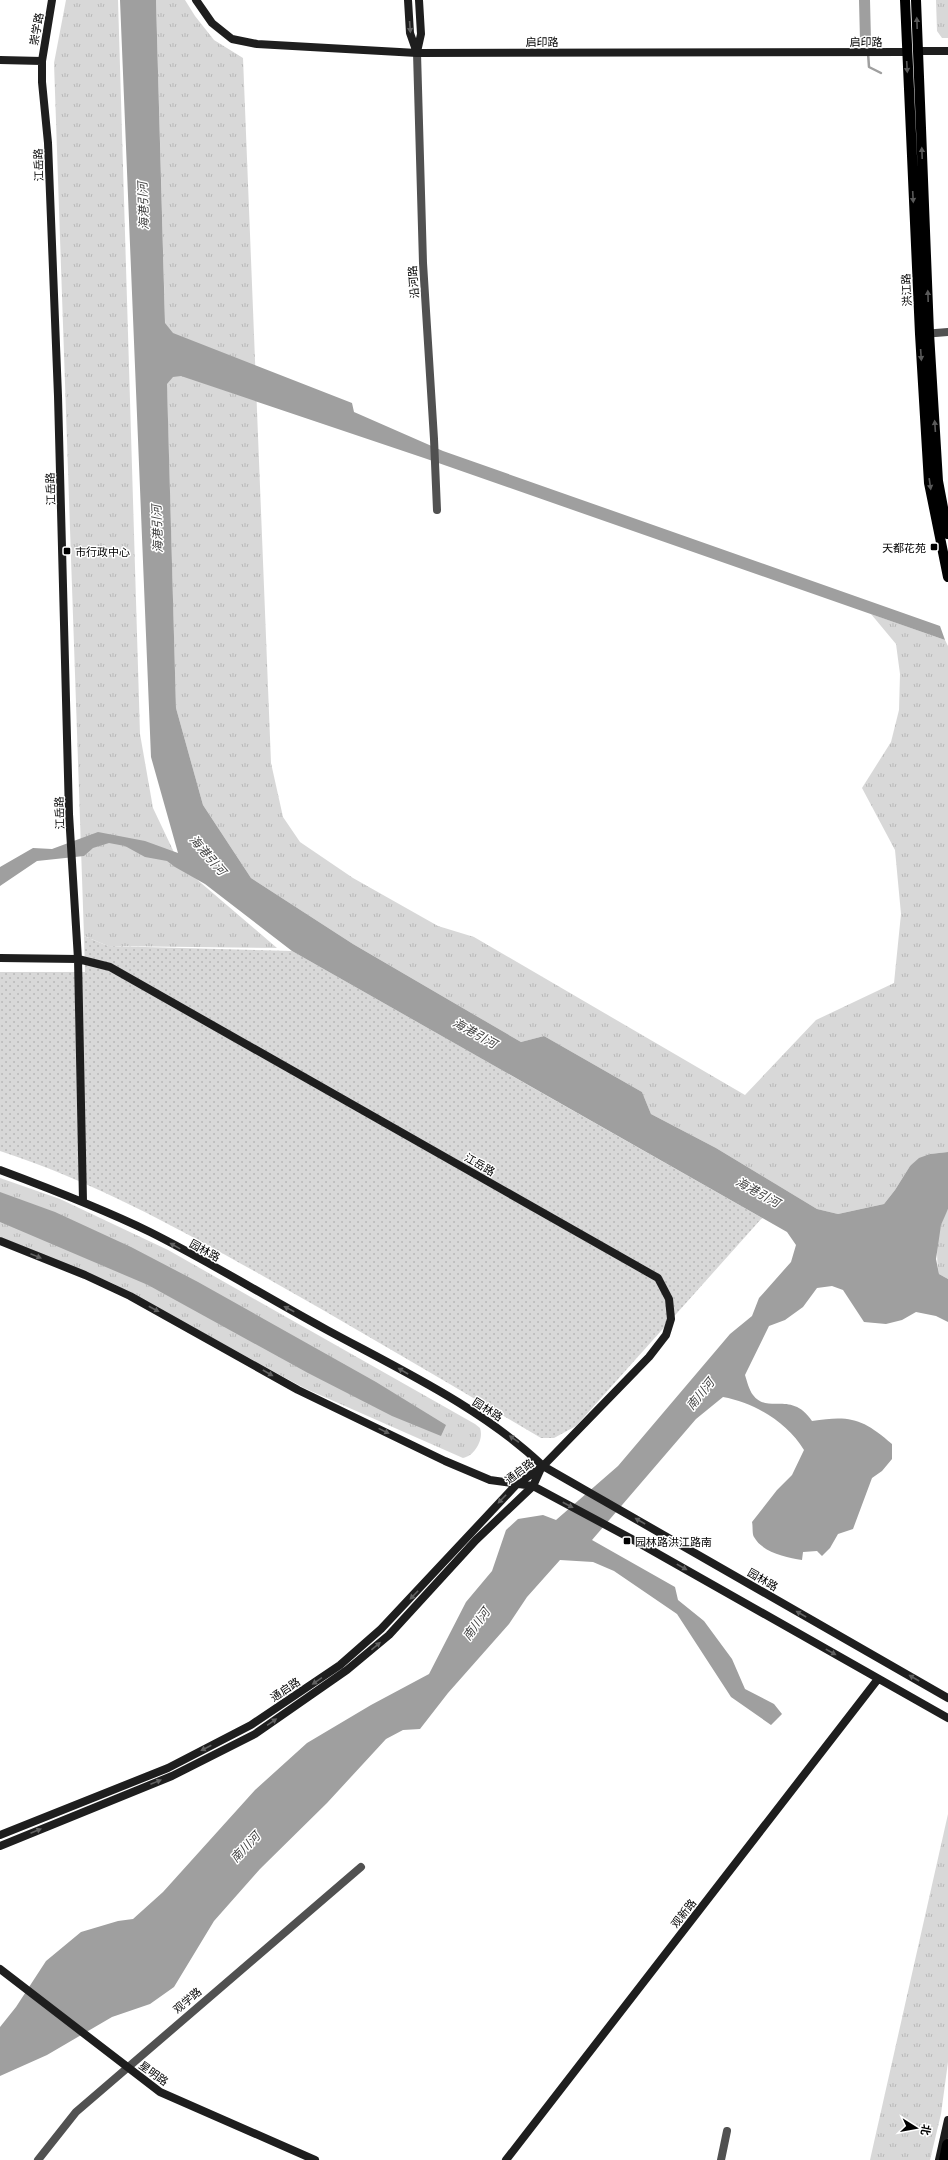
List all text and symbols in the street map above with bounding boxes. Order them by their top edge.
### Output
street label: 崇学路 [26,11,46,47]
one-way arrow [914,16,920,29]
one-way arrow [406,21,413,33]
street label: 启印路 [526,34,559,49]
street label: 启印路 [850,34,883,49]
one-way arrow [904,61,910,74]
one-way arrow [919,146,925,159]
street label: 江岳路 [30,148,46,182]
water label: 海港引河 [134,180,152,230]
one-way arrow [910,191,916,204]
street label: 沿河路 [404,265,422,299]
street label: 洪江路 [898,273,914,307]
one-way arrow [924,290,931,302]
one-way arrow [918,349,924,362]
one-way arrow [931,420,938,432]
street label: 江岳路 [42,472,58,506]
one-way arrow [927,478,933,490]
water label: 海港引河 [148,503,166,553]
place label: 天都花苑 [882,540,926,555]
marker: 天都花苑 [929,542,939,552]
place label: 市行政中心 [75,544,130,559]
marker: 市行政中心 [62,546,72,556]
street label: 江岳路 [51,796,67,830]
water label: 海港引河 [186,831,231,880]
water label: 海港引河 [450,1014,502,1053]
street label: 江岳路 [462,1149,498,1179]
water label: 海港引河 [733,1173,785,1212]
street label: 园林路 [187,1235,223,1265]
one-way arrow [170,1243,181,1250]
one-way arrow [31,1253,43,1259]
one-way arrow [149,1306,160,1312]
one-way arrow [283,1306,295,1312]
one-way arrow [397,1368,409,1375]
one-way arrow [262,1370,274,1376]
water label: 南川河 [682,1373,719,1413]
street label: 园林路 [470,1394,506,1424]
one-way arrow [378,1428,390,1434]
one-way arrow [509,1435,519,1443]
street label: 通启路 [501,1455,537,1487]
one-way arrow [497,1494,507,1504]
one-way arrow [562,1501,573,1508]
one-way arrow [634,1518,646,1525]
place label: 园林路洪江路南 [635,1534,712,1549]
marker: 园林路洪江路南 [622,1536,632,1546]
one-way arrow [676,1564,688,1571]
street label: 园林路 [745,1564,781,1594]
one-way arrow [409,1590,419,1600]
water label: 南川河 [459,1603,495,1644]
one-way arrow [795,1610,807,1617]
one-way arrow [371,1641,382,1650]
one-way arrow [825,1648,837,1655]
street label: 通启路 [267,1674,303,1704]
one-way arrow [908,1675,920,1682]
one-way arrow [311,1677,323,1684]
one-way arrow [266,1718,277,1726]
one-way arrow [200,1745,212,1751]
one-way arrow [151,1779,163,1785]
water label: 南川河 [227,1827,265,1866]
one-way arrow [30,1828,42,1834]
street label: 观新路 [667,1895,699,1931]
street label: 观学路 [170,1984,204,2016]
street label: 星明路 [136,2057,172,2089]
north arrow [896,2108,936,2148]
text: 北 [918,2123,935,2137]

